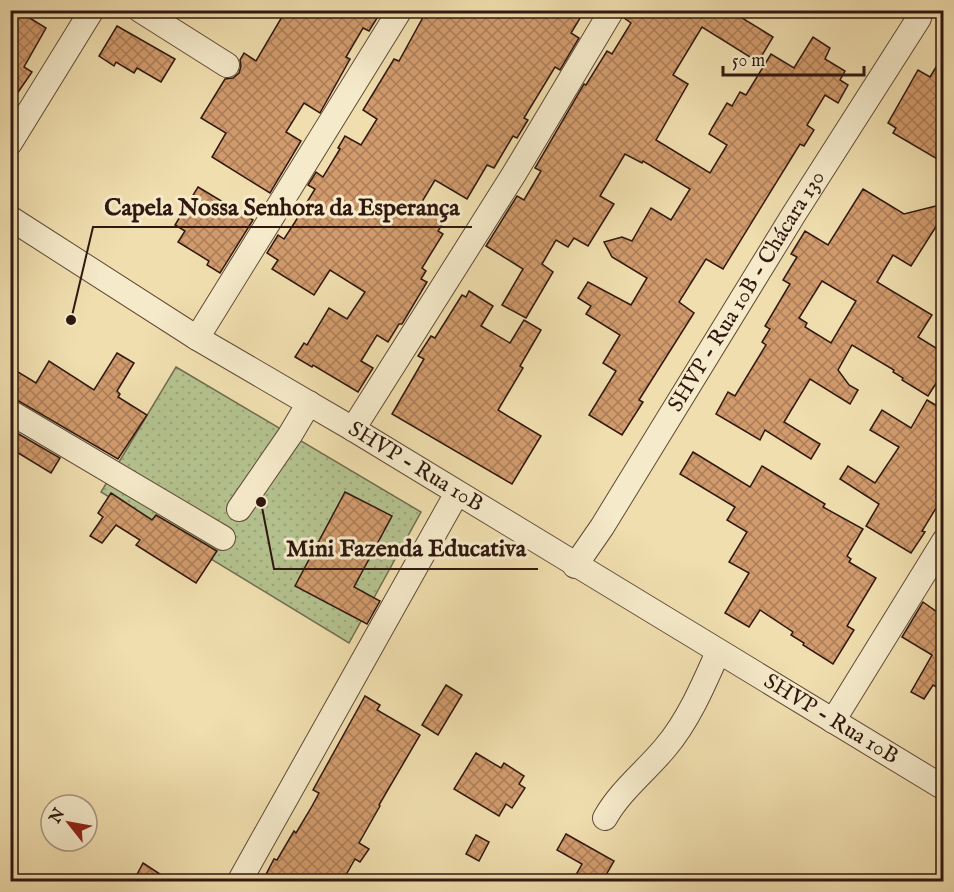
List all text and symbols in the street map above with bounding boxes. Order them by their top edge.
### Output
scale bar [723,39,864,77]
text: 50 m [732,50,765,73]
street label: SHVP - Rua 10B - Chácara 130 [662,166,832,417]
callout: Capela Nossa Senhora da Esperança [93,185,472,227]
text: Capela Nossa Senhora da Esperança [104,193,460,224]
street label: SHVP - Rua 10B [343,415,488,519]
callout: Mini Fazenda Educativa [274,527,538,569]
text: Mini Fazenda Educativa [286,534,527,565]
street label: SHVP - Rua 10B [758,668,904,771]
north arrow [39,793,99,853]
text: N [45,805,70,828]

